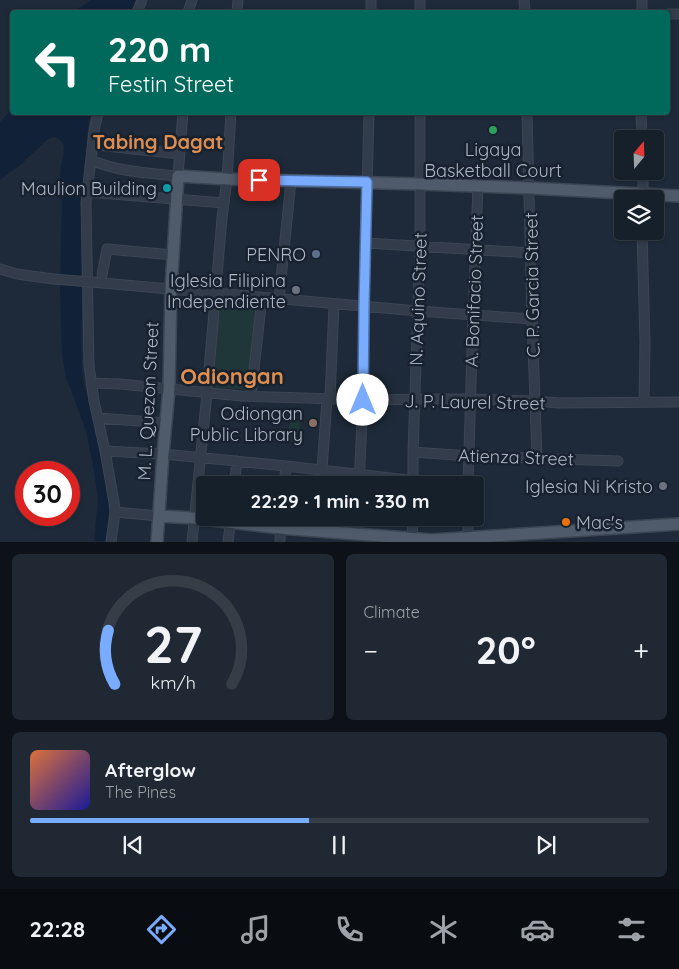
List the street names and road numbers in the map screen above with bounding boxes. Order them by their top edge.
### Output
street label: C. P. Garcia Street [519,212,545,358]
street label: A. Bonifacio Street [460,215,488,367]
street label: N. Aquino Street [404,232,432,366]
street label: M. L. Quezon Street [132,321,164,481]
street label: J. P. Laurel Street [404,389,546,415]
street label: Atienza Street [458,443,574,471]

